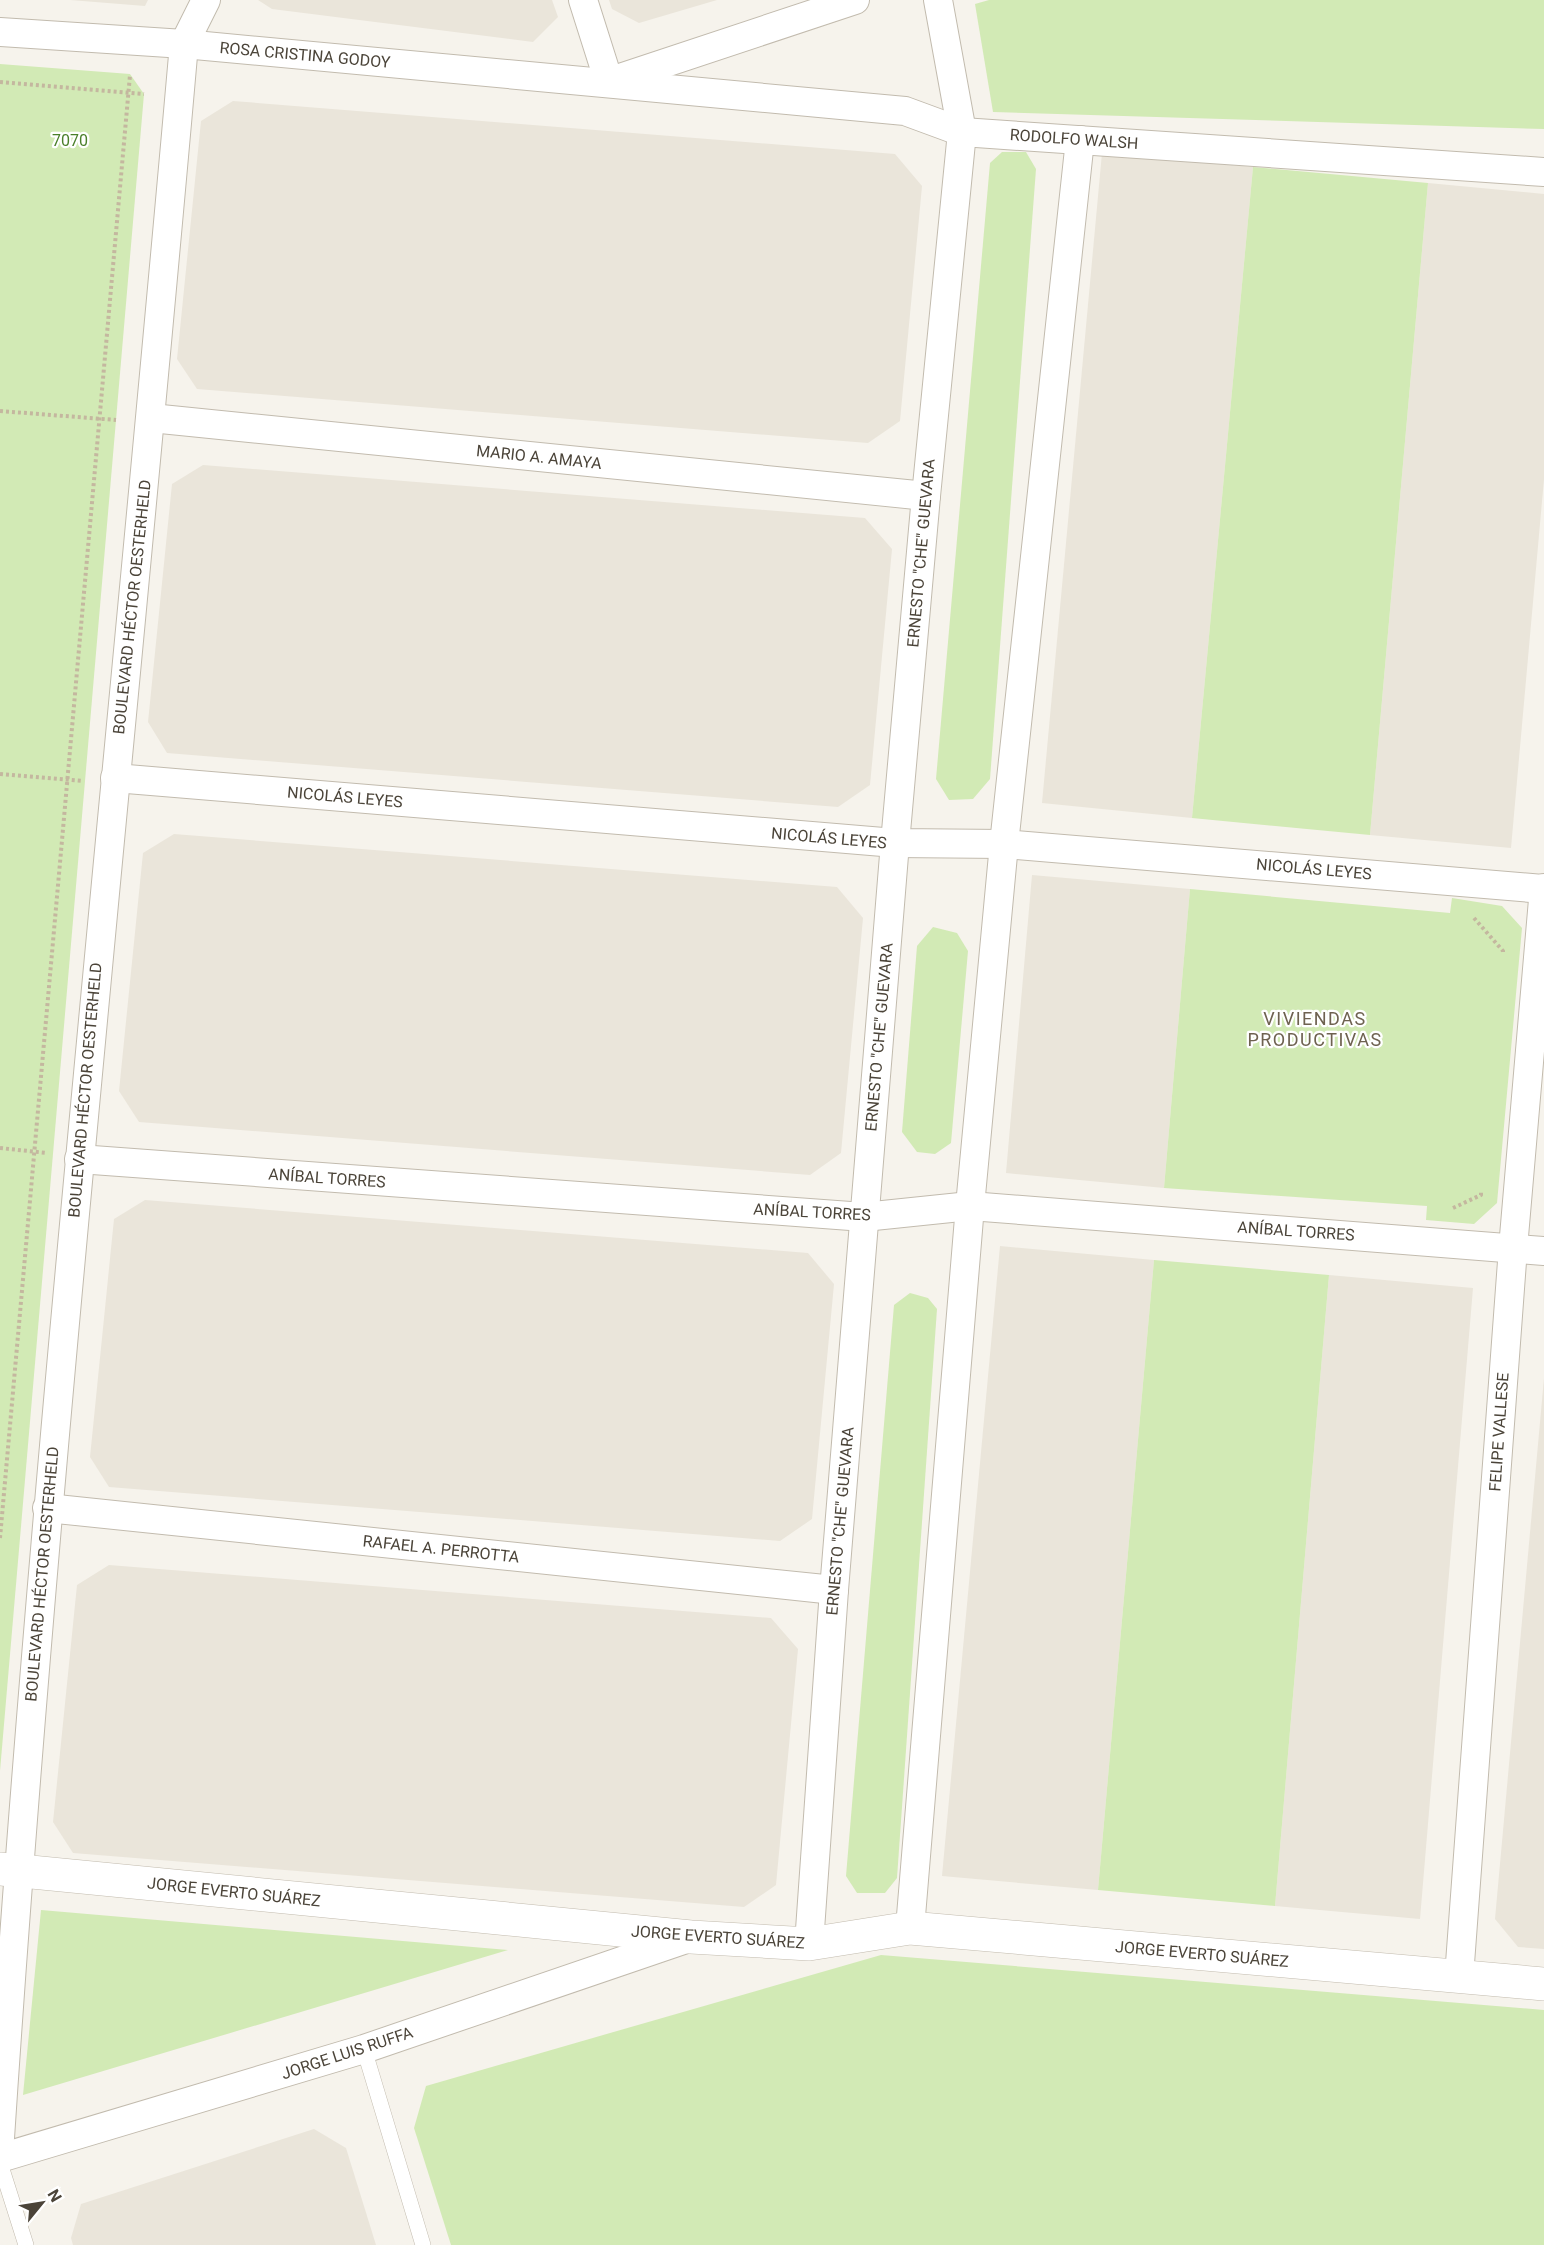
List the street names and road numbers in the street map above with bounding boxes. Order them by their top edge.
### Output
street label: ROSA CRISTINA GODOY [219,38,392,72]
street label: RODOLFO WALSH [1009,125,1139,153]
street label: MARIO A. AMAYA [475,441,603,473]
street label: ERNESTO "CHE" GUEVARA [903,457,939,648]
street label: BOULEVARD HÉCTOR OESTERHELD [109,479,155,735]
street label: NICOLÁS LEYES [287,782,403,812]
street label: NICOLÁS LEYES [771,823,887,853]
street label: NICOLÁS LEYES [1256,854,1372,884]
street label: ERNESTO "CHE" GUEVARA [861,941,897,1132]
street label: BOULEVARD HÉCTOR OESTERHELD [64,962,106,1218]
street label: ANÍBAL TORRES [268,1164,386,1192]
street label: ANÍBAL TORRES [753,1199,871,1225]
street label: ANÍBAL TORRES [1237,1217,1355,1245]
street label: FELIPE VALLESE [1485,1372,1513,1492]
street label: ERNESTO "CHE" GUEVARA [822,1425,858,1616]
street label: BOULEVARD HÉCTOR OESTERHELD [21,1446,63,1702]
street label: RAFAEL A. PERROTTA [362,1531,521,1567]
street label: JORGE EVERTO SUÁREZ [146,1873,322,1911]
street label: JORGE EVERTO SUÁREZ [630,1921,806,1953]
street label: JORGE EVERTO SUÁREZ [1114,1937,1290,1971]
street label: JORGE LUIS RUFFA [279,2023,416,2083]

